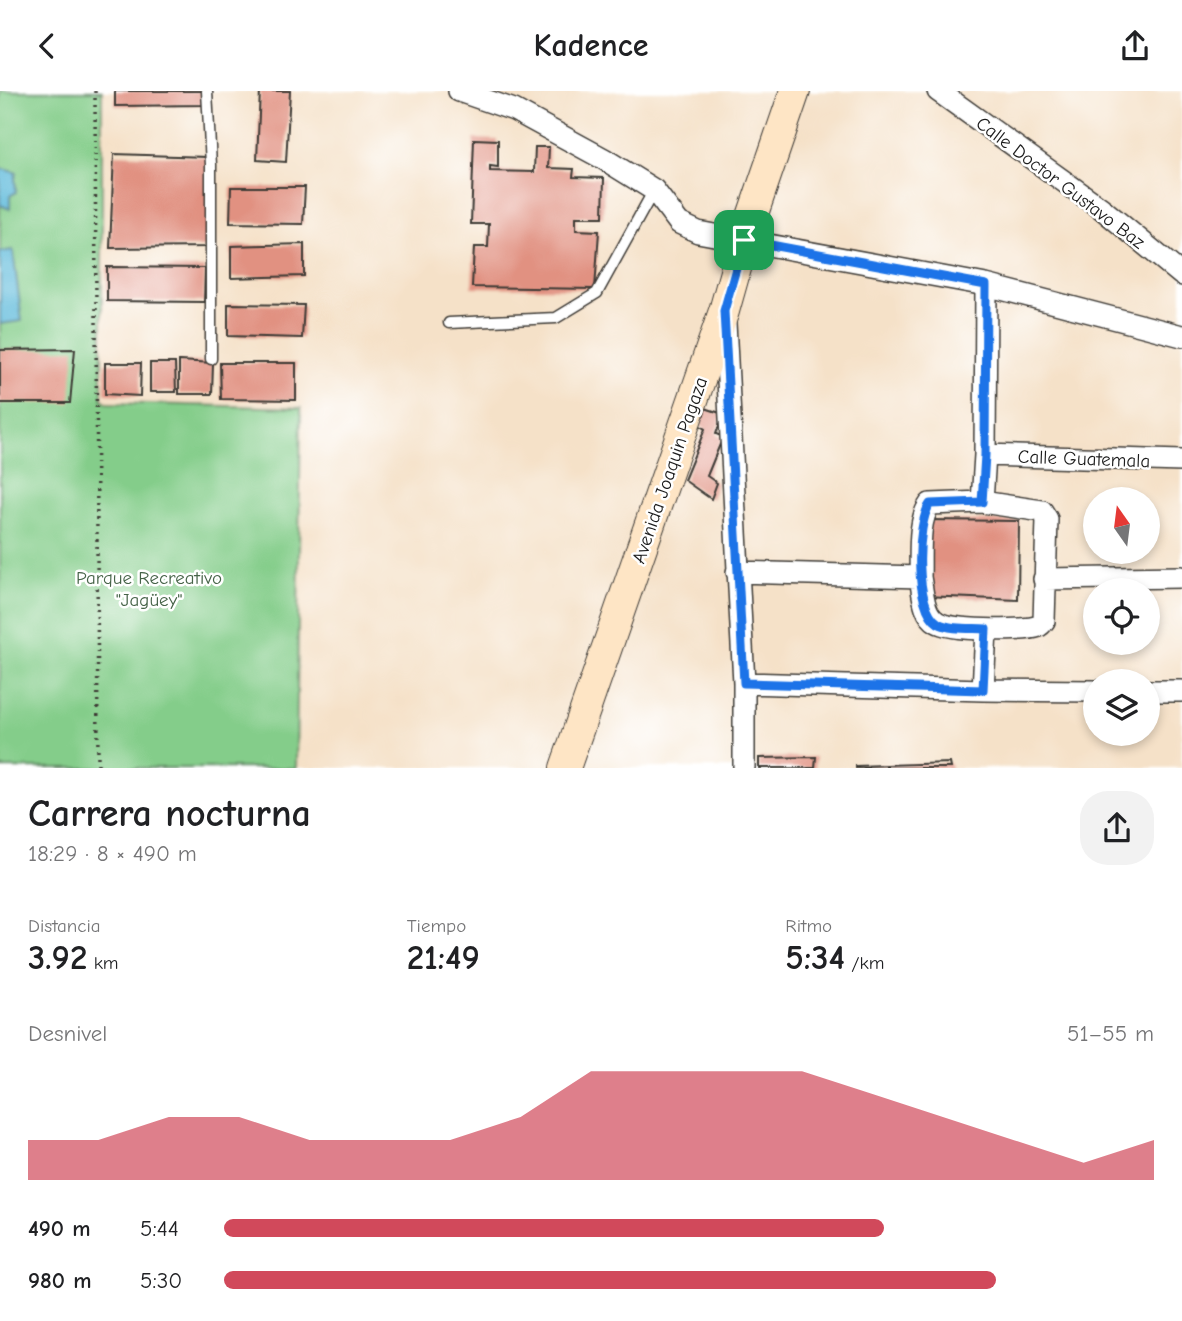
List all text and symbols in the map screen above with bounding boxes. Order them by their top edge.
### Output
icon: back [28,27,66,65]
text: Kadence [534,27,648,64]
icon: share [1116,27,1154,65]
street label: Calle Doctor Gustavo Baz [972,112,1149,253]
pin [714,210,774,270]
icon: arrive [725,221,763,259]
street label: Avenida Joaquin Pagaza [628,374,712,566]
street label: Calle Guatemala [1017,446,1151,472]
north arrow [1083,487,1160,563]
map controls [1083,487,1160,746]
park label: Parque Recreativo "Jagüey" [76,567,222,611]
button: locate [1083,578,1160,655]
button: layers [1083,669,1160,746]
button: share [1080,791,1154,865]
text: Carrera nocturna [28,792,311,836]
text: 18:29 · 8 × 490 m [28,840,197,867]
text: Distancia [28,915,101,937]
text: Tiempo [407,915,466,937]
text: Ritmo [785,915,832,937]
text: 3.92 [28,937,87,978]
text: 21:49 [407,937,480,978]
text: 5:34 [785,937,845,978]
text: km [87,952,119,974]
text: /km [845,952,884,974]
text: Desnivel [28,1020,107,1047]
text: 51–55 m [1067,1020,1154,1047]
text: 490 m [28,1215,90,1242]
text: 5:44 [140,1215,179,1242]
text: 980 m [28,1267,91,1294]
text: 5:30 [140,1267,182,1294]

